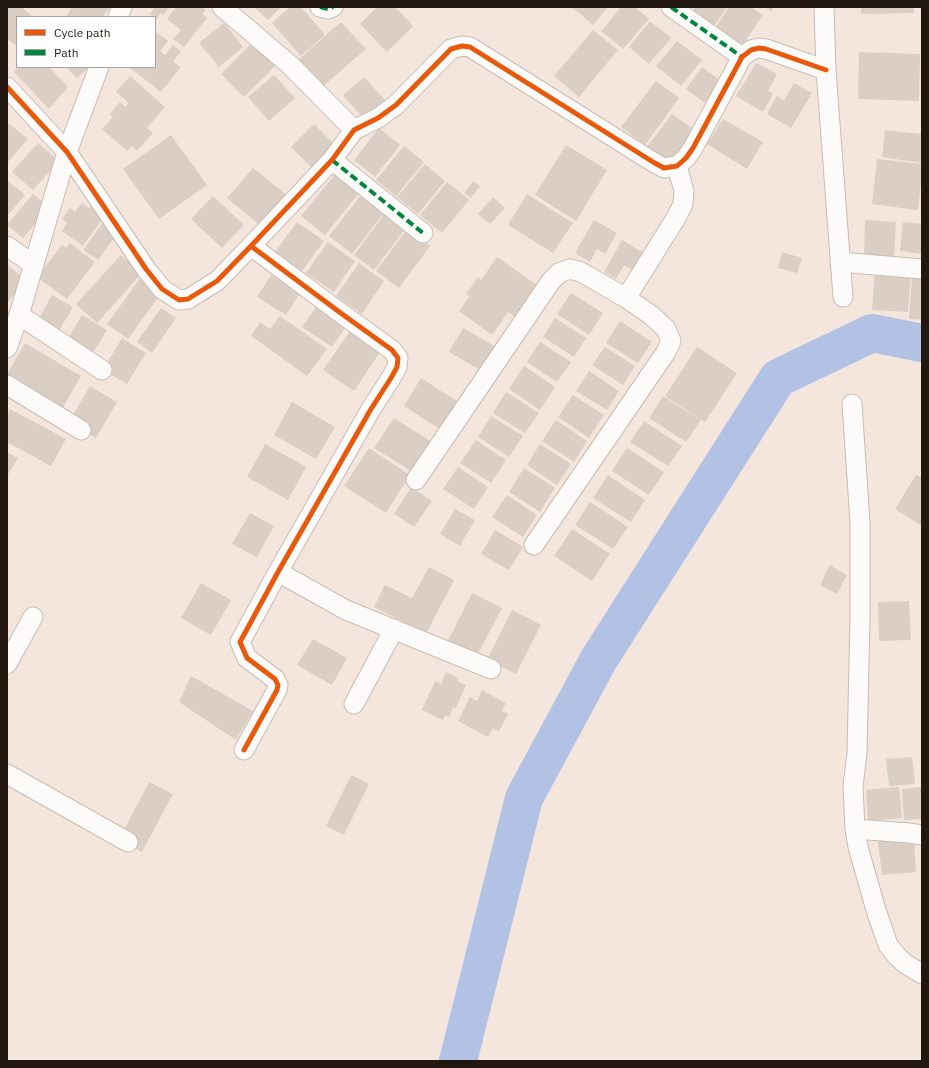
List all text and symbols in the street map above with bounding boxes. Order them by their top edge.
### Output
legend [16,16,156,68]
text: Cycle path [54,25,111,40]
text: Path [54,45,79,60]

